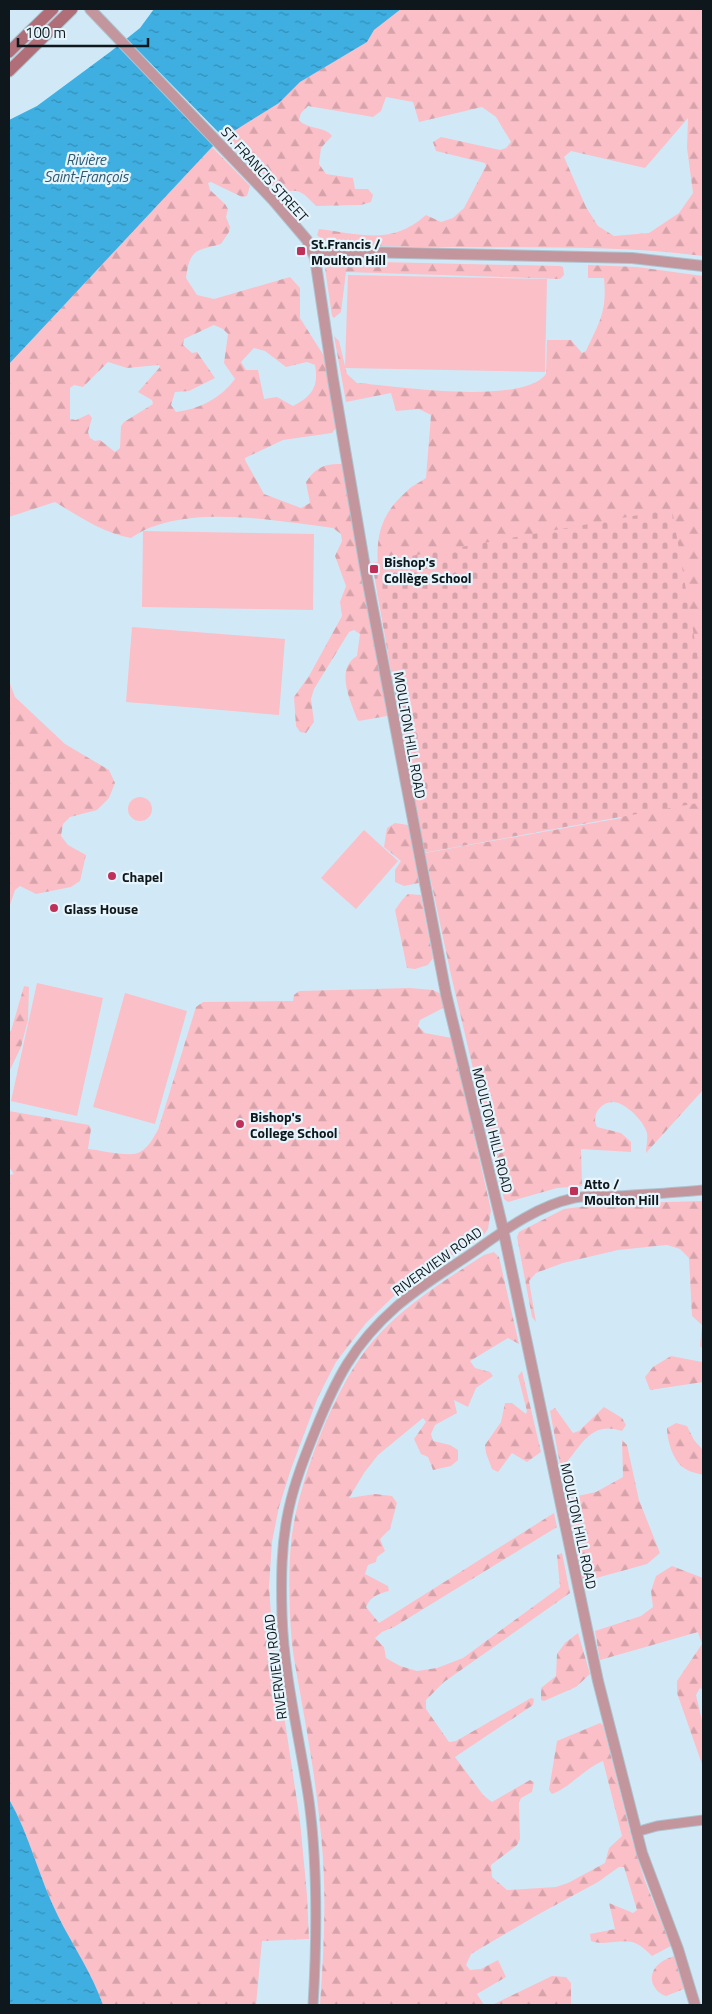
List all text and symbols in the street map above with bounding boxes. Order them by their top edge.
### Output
scale bar [18,15,148,47]
text: 100 m [25,21,66,44]
street label: ST. FRANCIS STREET [216,122,314,227]
water label: Rivière Saint-François [44,148,130,188]
place label: St.Francis / Moulton Hill [311,233,386,270]
marker: St.Francis / Moulton Hill [295,245,307,257]
place label: Bishop's Collège School [384,551,472,588]
marker: Bishop's Collège School [368,563,380,575]
street label: MOULTON HILL ROAD [388,670,432,800]
place label: Chapel [122,866,163,887]
marker: Chapel [106,870,118,882]
place label: Glass House [64,898,138,919]
marker: Glass House [48,902,60,914]
street label: MOULTON HILL ROAD [467,1065,519,1195]
place label: Bishop's College School [250,1106,338,1143]
marker: Bishop's College School [234,1118,246,1130]
place label: Atto / Moulton Hill [584,1173,659,1210]
marker: Atto / Moulton Hill [568,1185,580,1197]
street label: RIVERVIEW ROAD [388,1221,486,1301]
street label: MOULTON HILL ROAD [555,1461,603,1591]
street label: RIVERVIEW ROAD [258,1613,292,1721]

